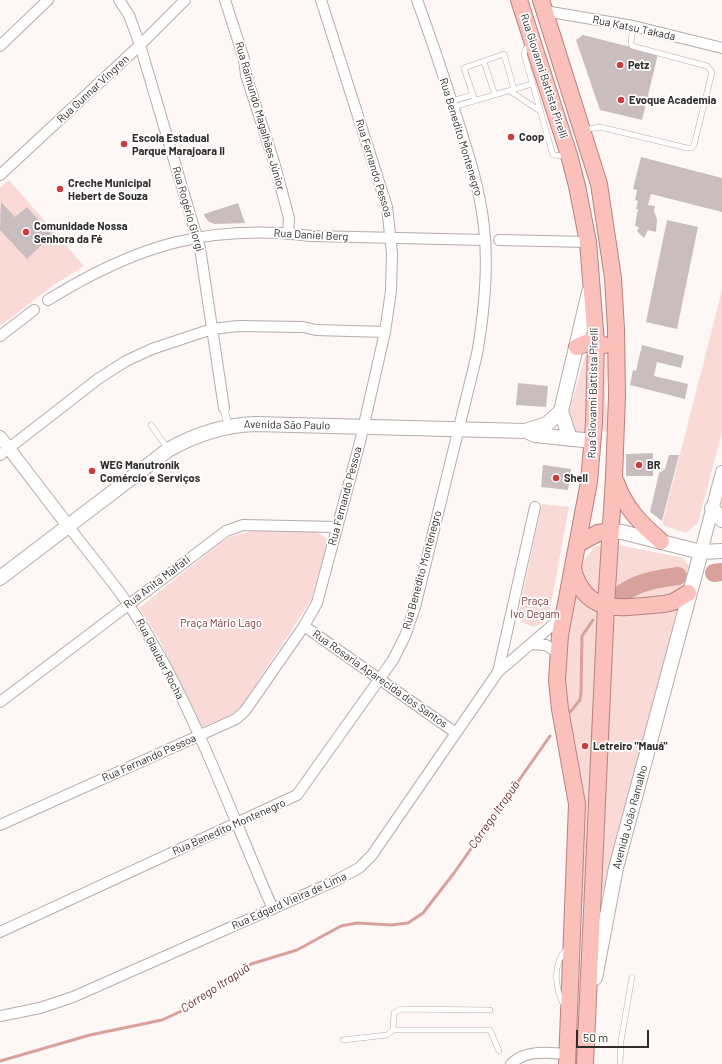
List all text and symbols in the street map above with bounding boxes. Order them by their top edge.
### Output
street label: Rua Giovanni Battista Pirelli [518,12,570,140]
street label: Rua Katsu Takada [591,13,677,43]
street label: Rua Raimundo Magalhães Júnior [232,40,288,192]
street label: Rua Gunnar Vingren [54,52,132,126]
place label: Petz [628,58,649,72]
marker: Petz [615,60,625,70]
street label: Rua Benedito Montenegro [437,76,485,198]
place label: Evoque Academia [629,93,716,107]
marker: Evoque Academia [616,95,626,105]
street label: Rua Fernando Pessoa [353,117,395,219]
place label: Coop [519,130,544,144]
place label: Escola Estadual Parque Marajoara II [132,131,225,157]
marker: Coop [506,132,516,142]
marker: Escola Estadual Parque Marajoara II [119,139,129,149]
street label: Rua Rogério Giorgi [170,165,206,253]
place label: Creche Municipal Hebert de Souza [68,176,151,202]
marker: Creche Municipal Hebert de Souza [55,184,65,194]
place label: Comunidade Nossa Senhora da Fé [34,219,127,245]
street label: Rua Daniel Berg [273,226,349,244]
marker: Comunidade Nossa Senhora da Fé [21,227,31,237]
street label: Rua Giovanni Battista Pirelli [585,328,601,458]
street label: Avenida São Paulo [244,418,330,432]
street label: Rua Fernando Pessoa [325,445,365,547]
place label: WEG Manutronik Comércio e Serviços [100,458,200,484]
place label: BR [647,458,661,472]
marker: BR [634,460,644,470]
marker: WEG Manutronik Comércio e Serviços [87,466,97,476]
place label: Shell [564,471,588,485]
marker: Shell [551,473,561,483]
street label: Rua Benedito Montenegro [400,509,444,631]
street label: Rua Anita Malfati [121,553,193,611]
park label: Praça Ivo Degam [510,594,560,620]
park label: Praça Mário Lago [180,616,262,630]
street label: Rua Glauber Rocha [133,617,187,701]
street label: Rua Rosaria Aparecida dos Santos [310,627,450,731]
street label: Rua Fernando Pessoa [100,731,198,785]
place label: Letreiro "Mauá" [593,739,668,753]
marker: Letreiro "Mauá" [580,741,590,751]
street label: Avenida João Ramalho [610,763,650,871]
water label: Córrego Itrapuã [465,778,523,852]
street label: Rua Benedito Montenegro [170,796,288,858]
street label: Rua Edgard Vieira de Lima [230,870,348,932]
water label: Córrego Itrapuã [178,960,252,1016]
scale bar [578,1022,651,1048]
text: 50 m [583,1030,608,1044]

